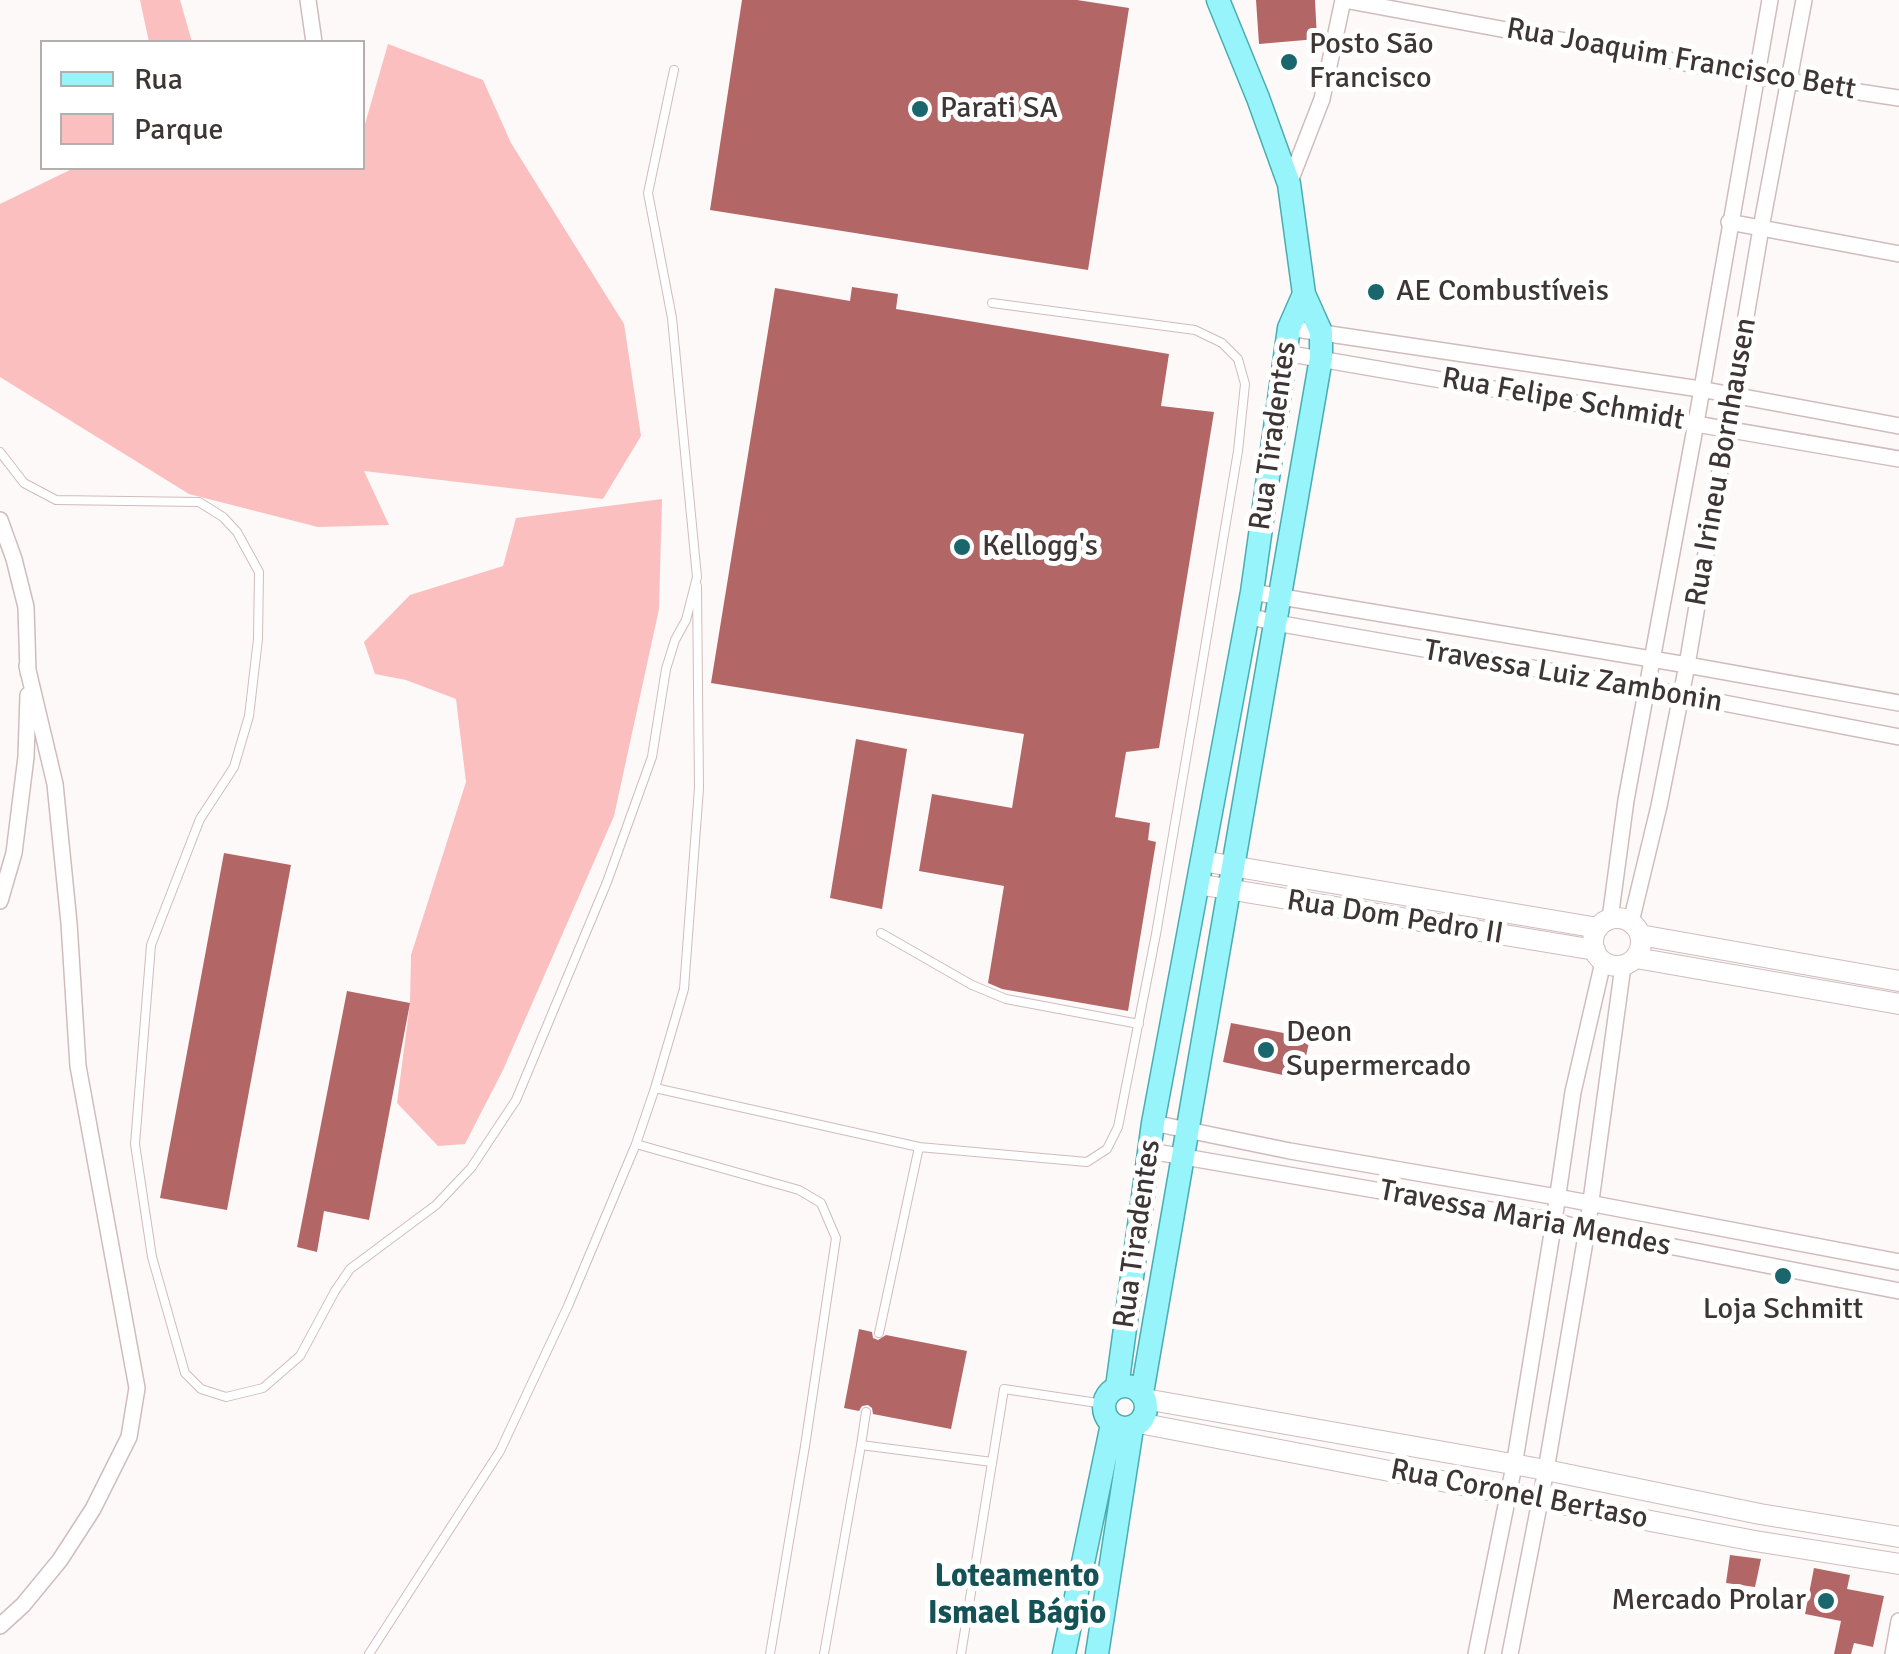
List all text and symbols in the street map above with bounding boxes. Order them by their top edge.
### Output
street label: Rua Joaquim Francisco Bett [1504,12,1858,108]
place label: Posto São Francisco [1309,27,1434,98]
legend [40,40,365,170]
marker: Posto São Francisco [1278,51,1300,73]
text: Rua [134,61,183,98]
place label: Parati SA [940,91,1058,127]
marker: Parati SA [909,98,931,120]
text: Parque [134,111,224,148]
place label: AE Combustíveis [1396,274,1609,310]
marker: AE Combustíveis [1365,281,1387,303]
street label: Rua Irineu Bornhausen [1679,315,1765,609]
street label: Rua Tiradentes [1243,339,1305,533]
street label: Rua Felipe Schmidt [1439,361,1687,439]
place label: Kellogg's [982,529,1098,565]
marker: Kellogg's [951,536,973,558]
street label: Travessa Luiz Zambonin [1421,633,1725,721]
street label: Rua Dom Pedro II [1284,883,1506,953]
place label: Deon Supermercado [1286,1015,1471,1086]
marker: Deon Supermercado [1255,1039,1277,1061]
street label: Rua Tiradentes [1107,1137,1169,1331]
street label: Travessa Maria Mendes [1376,1173,1674,1265]
marker: Loja Schmitt [1772,1265,1794,1287]
place label: Loja Schmitt [1703,1292,1863,1328]
street label: Rua Coronel Bertaso [1387,1452,1651,1538]
district label: Loteamento Ismael Bágio [928,1559,1106,1634]
place label: Mercado Prolar [1611,1583,1806,1619]
marker: Mercado Prolar [1815,1590,1837,1612]

